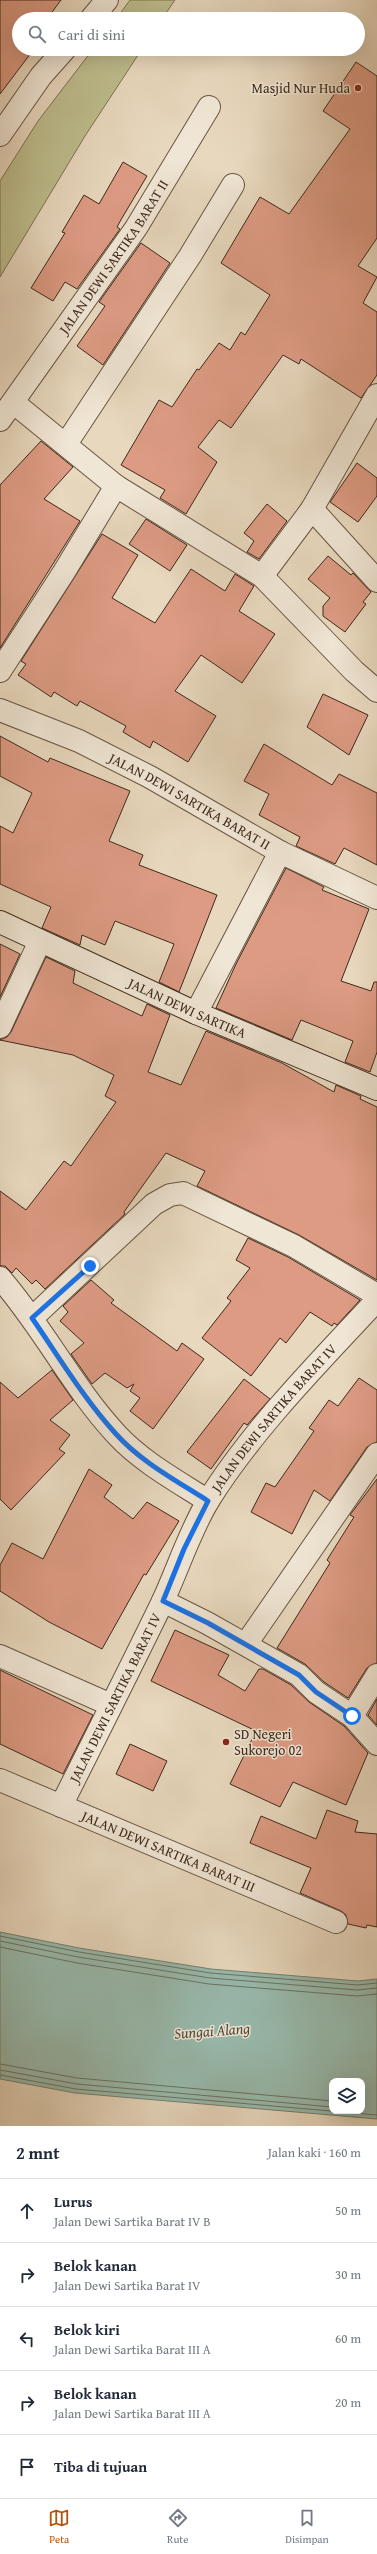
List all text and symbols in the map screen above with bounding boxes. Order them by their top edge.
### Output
search box [12,12,365,56]
icon: search [26,23,48,45]
text: Cari di sini [58,24,125,45]
place label: Masjid Nur Huda [252,78,350,98]
marker: Masjid Nur Huda [353,83,363,93]
street label: JALAN DEWI SARTIKA BARAT II [53,176,173,339]
street label: JALAN DEWI SARTIKA BARAT II [104,747,274,855]
street label: JALAN DEWI SARTIKA [123,972,250,1043]
route end [81,1257,99,1275]
street label: JALAN DEWI SARTIKA BARAT IV [205,1339,341,1498]
street label: JALAN DEWI SARTIKA BARAT IV [63,1609,166,1788]
route start [343,1707,361,1725]
place label: SD Negeri Sukorejo 02 [234,1724,302,1760]
marker: SD Negeri Sukorejo 02 [221,1737,231,1747]
street label: JALAN DEWI SARTIKA BARAT III [77,1805,258,1897]
water label: Sungai Alang [173,2017,251,2044]
map controls [329,2078,365,2114]
button: layers [329,2078,365,2114]
text: 2 mnt [16,2140,60,2165]
text: Jalan kaki · 160 m [268,2143,361,2162]
text: Lurus [54,2191,92,2212]
icon: ahead [16,2200,38,2222]
text: 50 m [335,2201,361,2220]
text: Jalan Dewi Sartika Barat IV B [54,2212,211,2231]
text: Belok kanan [54,2255,137,2276]
icon: right [16,2264,38,2286]
text: 30 m [335,2265,361,2284]
text: Jalan Dewi Sartika Barat IV [54,2276,201,2295]
text: Belok kiri [54,2319,120,2340]
icon: left [16,2328,38,2350]
text: 60 m [335,2329,361,2348]
text: Jalan Dewi Sartika Barat III A [54,2340,211,2359]
text: Belok kanan [54,2383,137,2404]
icon: right [16,2392,38,2414]
text: 20 m [335,2393,361,2412]
text: Jalan Dewi Sartika Barat III A [54,2404,211,2423]
icon: arrive [16,2456,38,2478]
text: Tiba di tujuan [54,2456,147,2477]
tab: Peta [48,2507,70,2547]
tab: Rute [167,2507,189,2547]
tab: Disimpan [285,2507,329,2547]

